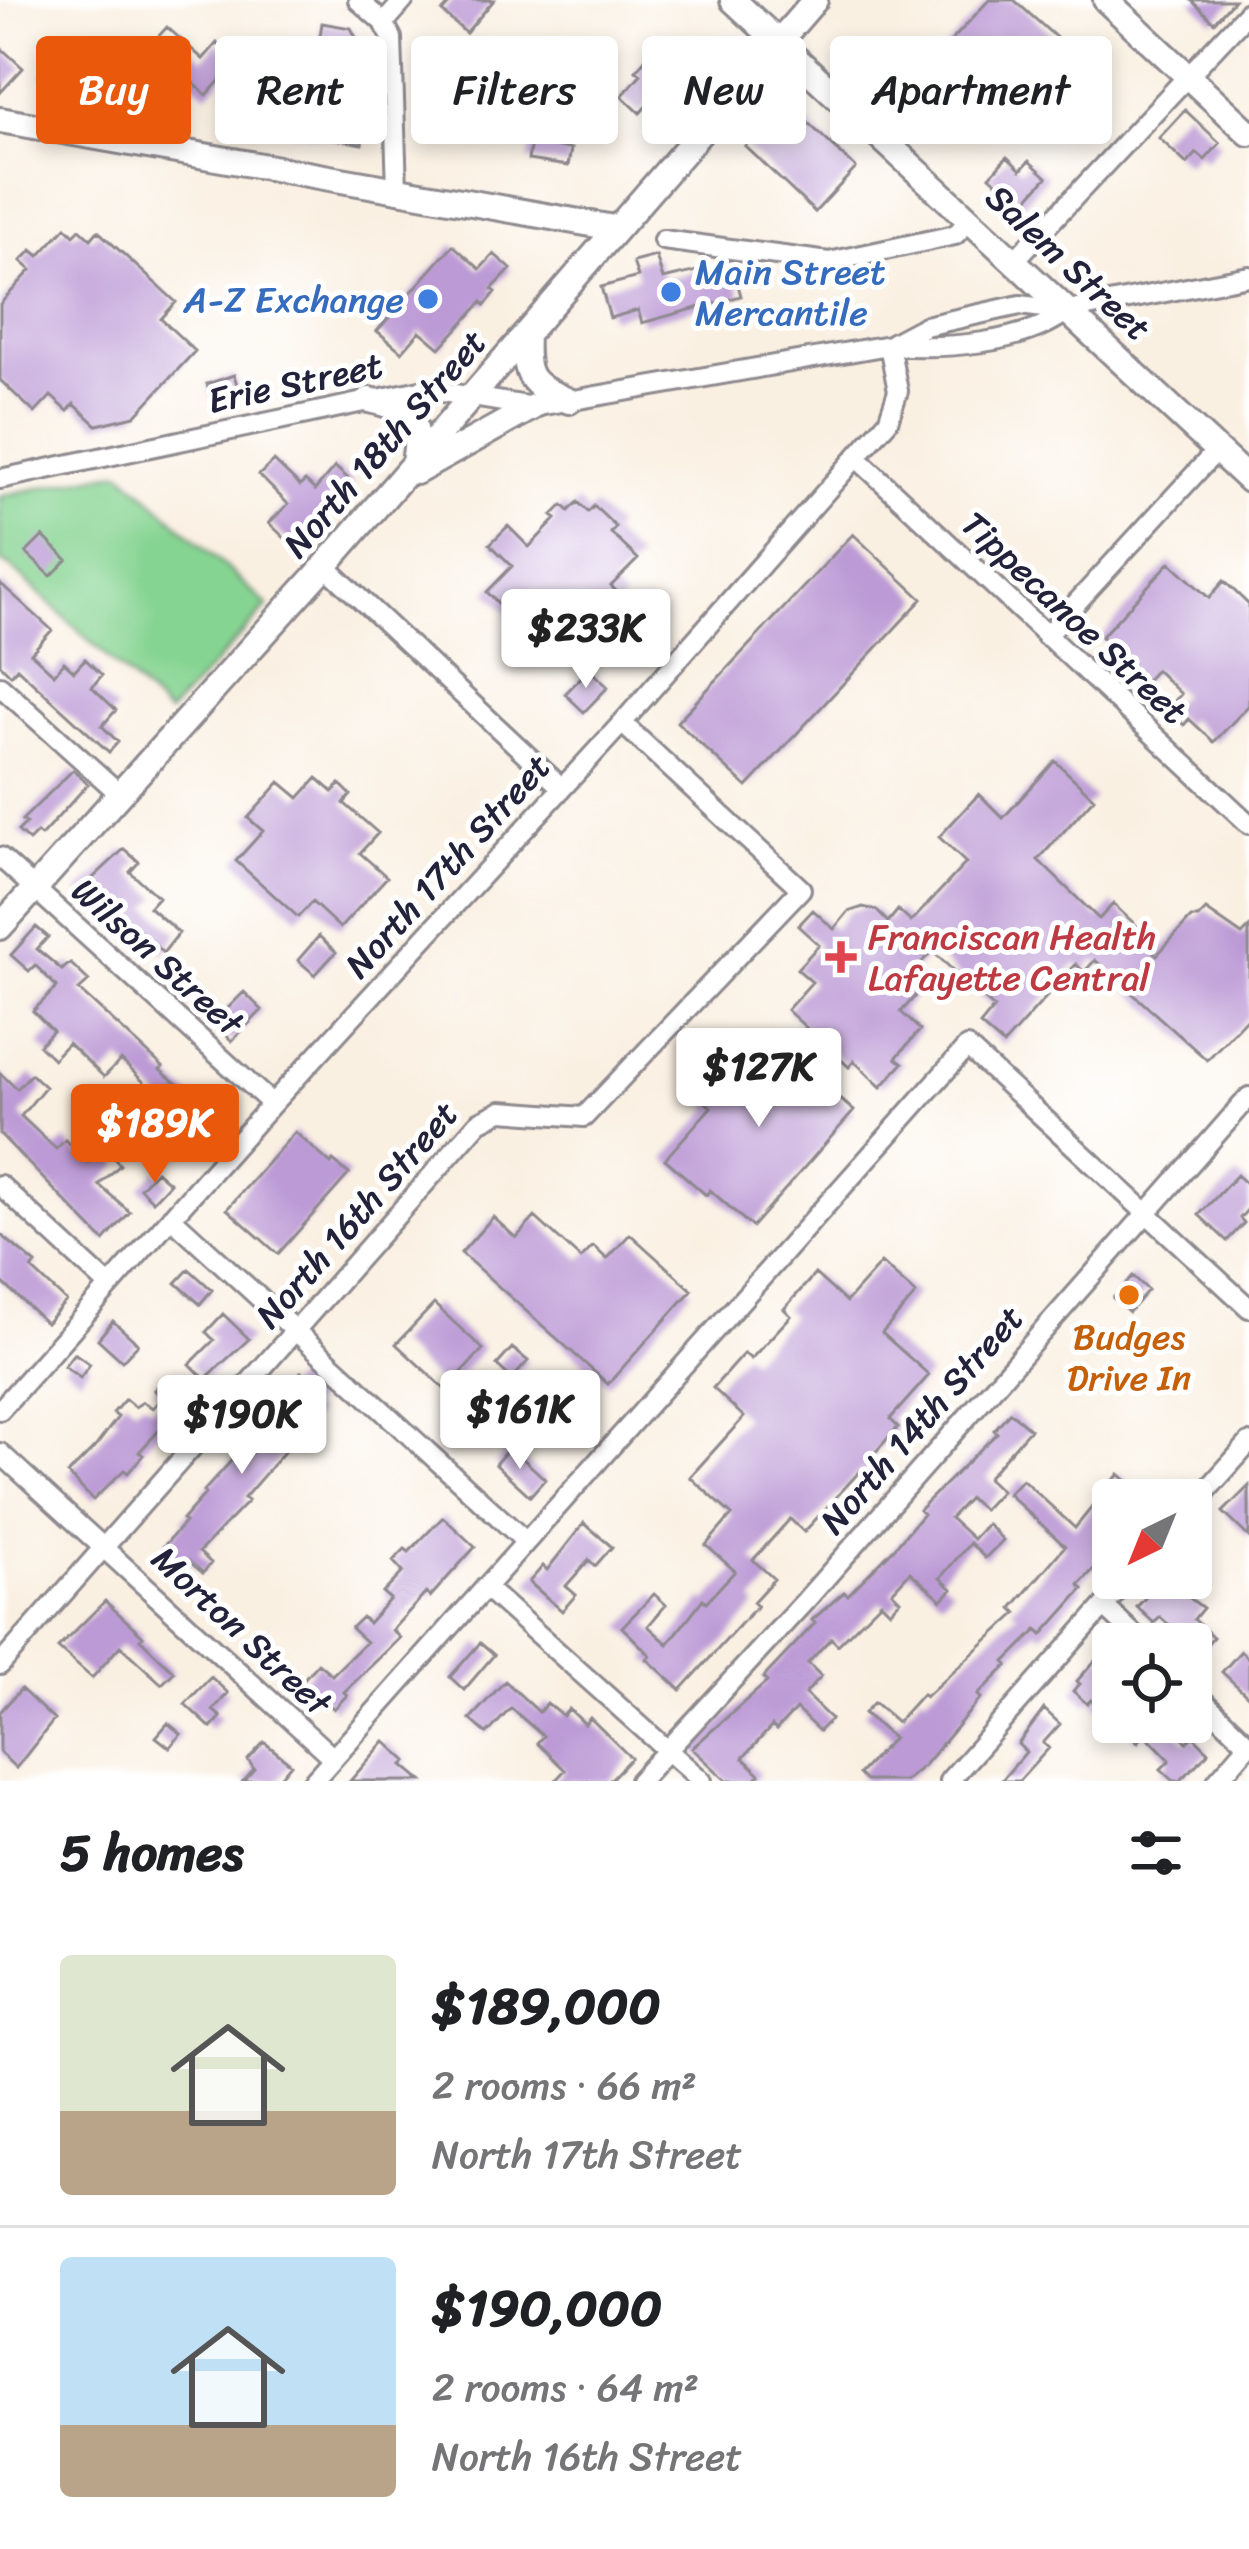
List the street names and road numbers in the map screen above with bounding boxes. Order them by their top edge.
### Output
street label: Salem Street [970,168,1167,358]
street label: North 18th Street [266,314,503,573]
street label: Erie Street [202,333,389,433]
street label: Tippecanoe Street [945,494,1203,741]
street label: North 17th Street [328,738,567,994]
street label: Wilson Street [56,861,260,1054]
street label: North 16th Street [239,1086,475,1344]
street label: North 14th Street [803,1290,1041,1550]
street label: Morton Street [136,1529,348,1733]

